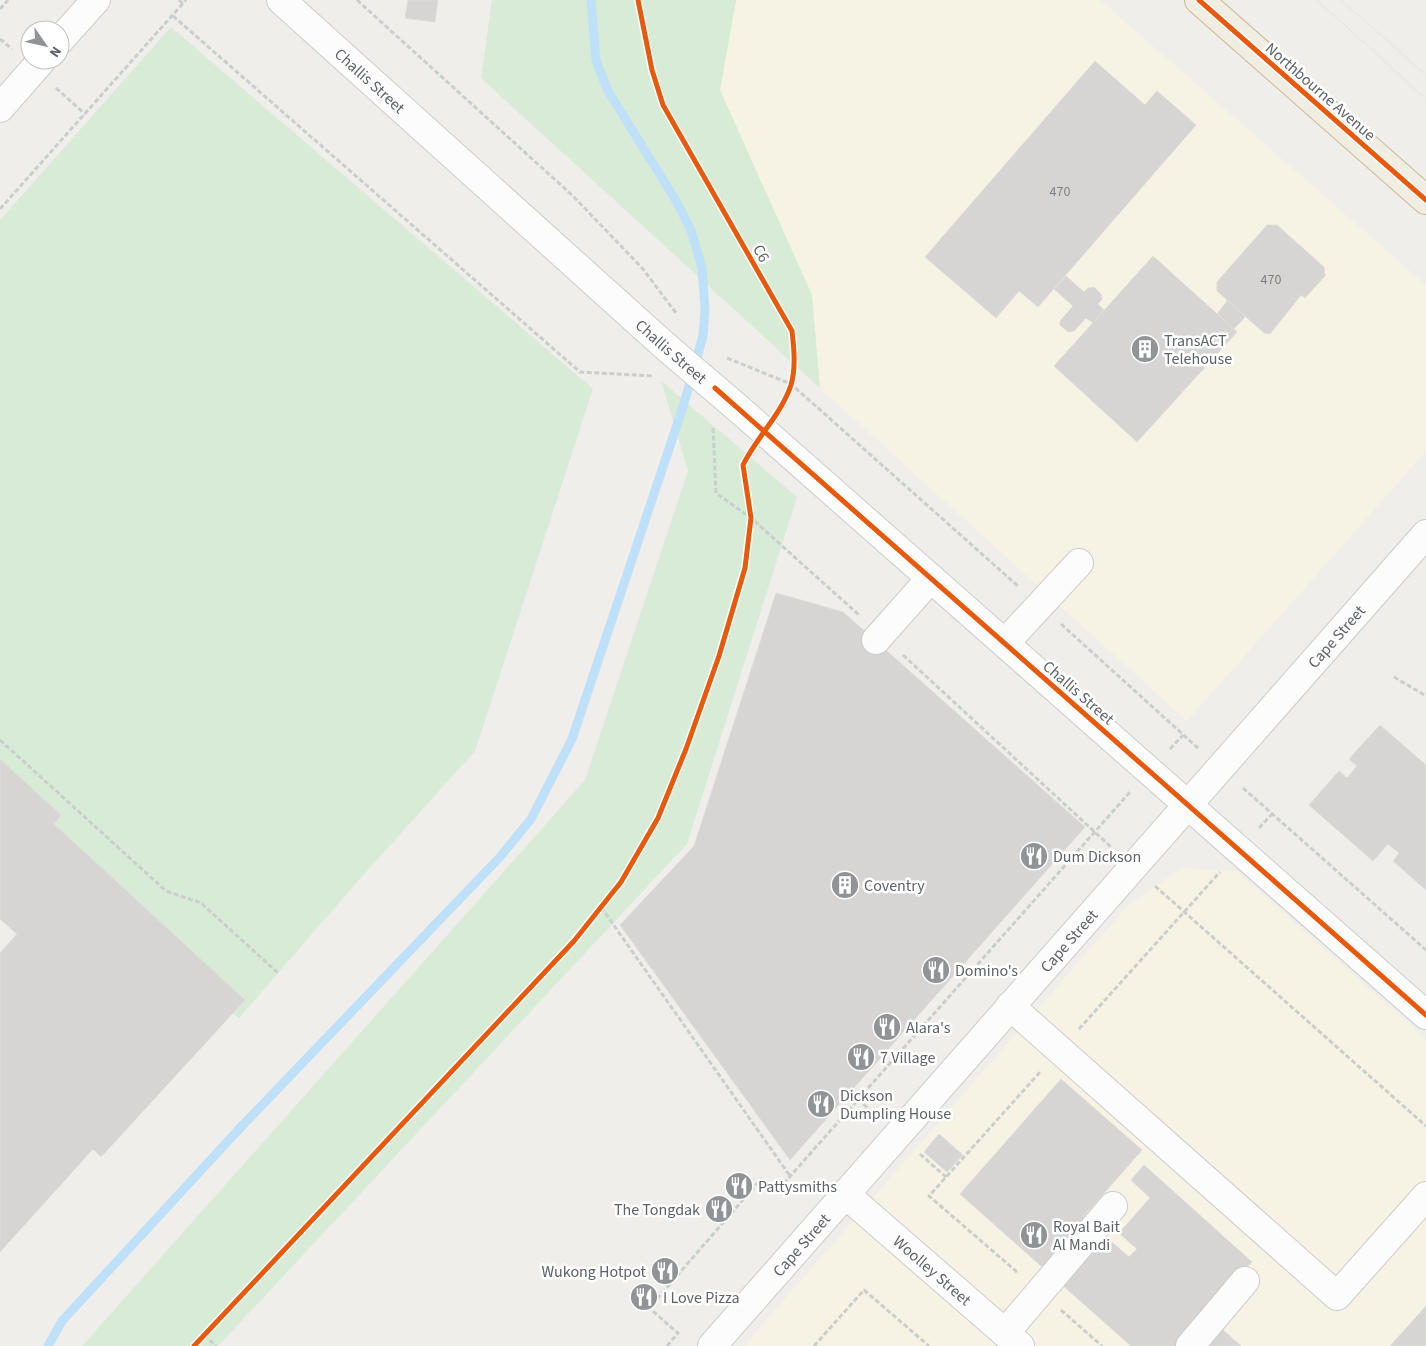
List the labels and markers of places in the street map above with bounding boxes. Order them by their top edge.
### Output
place label: TransACT Telehouse [1164,330,1232,370]
building icon: TransACT Telehouse [1130,334,1160,364]
restaurant icon: Dum Dickson [1019,841,1049,871]
place label: Dum Dickson [1053,846,1141,868]
building icon: Coventry [830,870,860,900]
place label: Coventry [864,875,925,897]
restaurant icon: Domino's [921,955,951,985]
place label: Domino's [955,960,1018,982]
restaurant icon: Alara's [872,1012,902,1042]
place label: Alara's [906,1017,951,1039]
restaurant icon: 7 Village [846,1042,876,1072]
place label: 7 Village [880,1047,935,1069]
place label: Dickson Dumpling House [840,1085,951,1125]
restaurant icon: Dickson Dumpling House [806,1089,836,1119]
restaurant icon: Pattysmiths [724,1171,754,1201]
place label: Pattysmiths [758,1176,837,1198]
restaurant icon: The Tongdak [704,1194,734,1224]
place label: The Tongdak [614,1199,700,1221]
place label: Royal Bait Al Mandi [1053,1216,1120,1256]
restaurant icon: Royal Bait Al Mandi [1019,1220,1049,1250]
restaurant icon: Wukong Hotpot [650,1256,680,1286]
place label: Wukong Hotpot [541,1261,647,1283]
restaurant icon: I Love Pizza [629,1282,659,1312]
place label: I Love Pizza [663,1287,739,1309]

